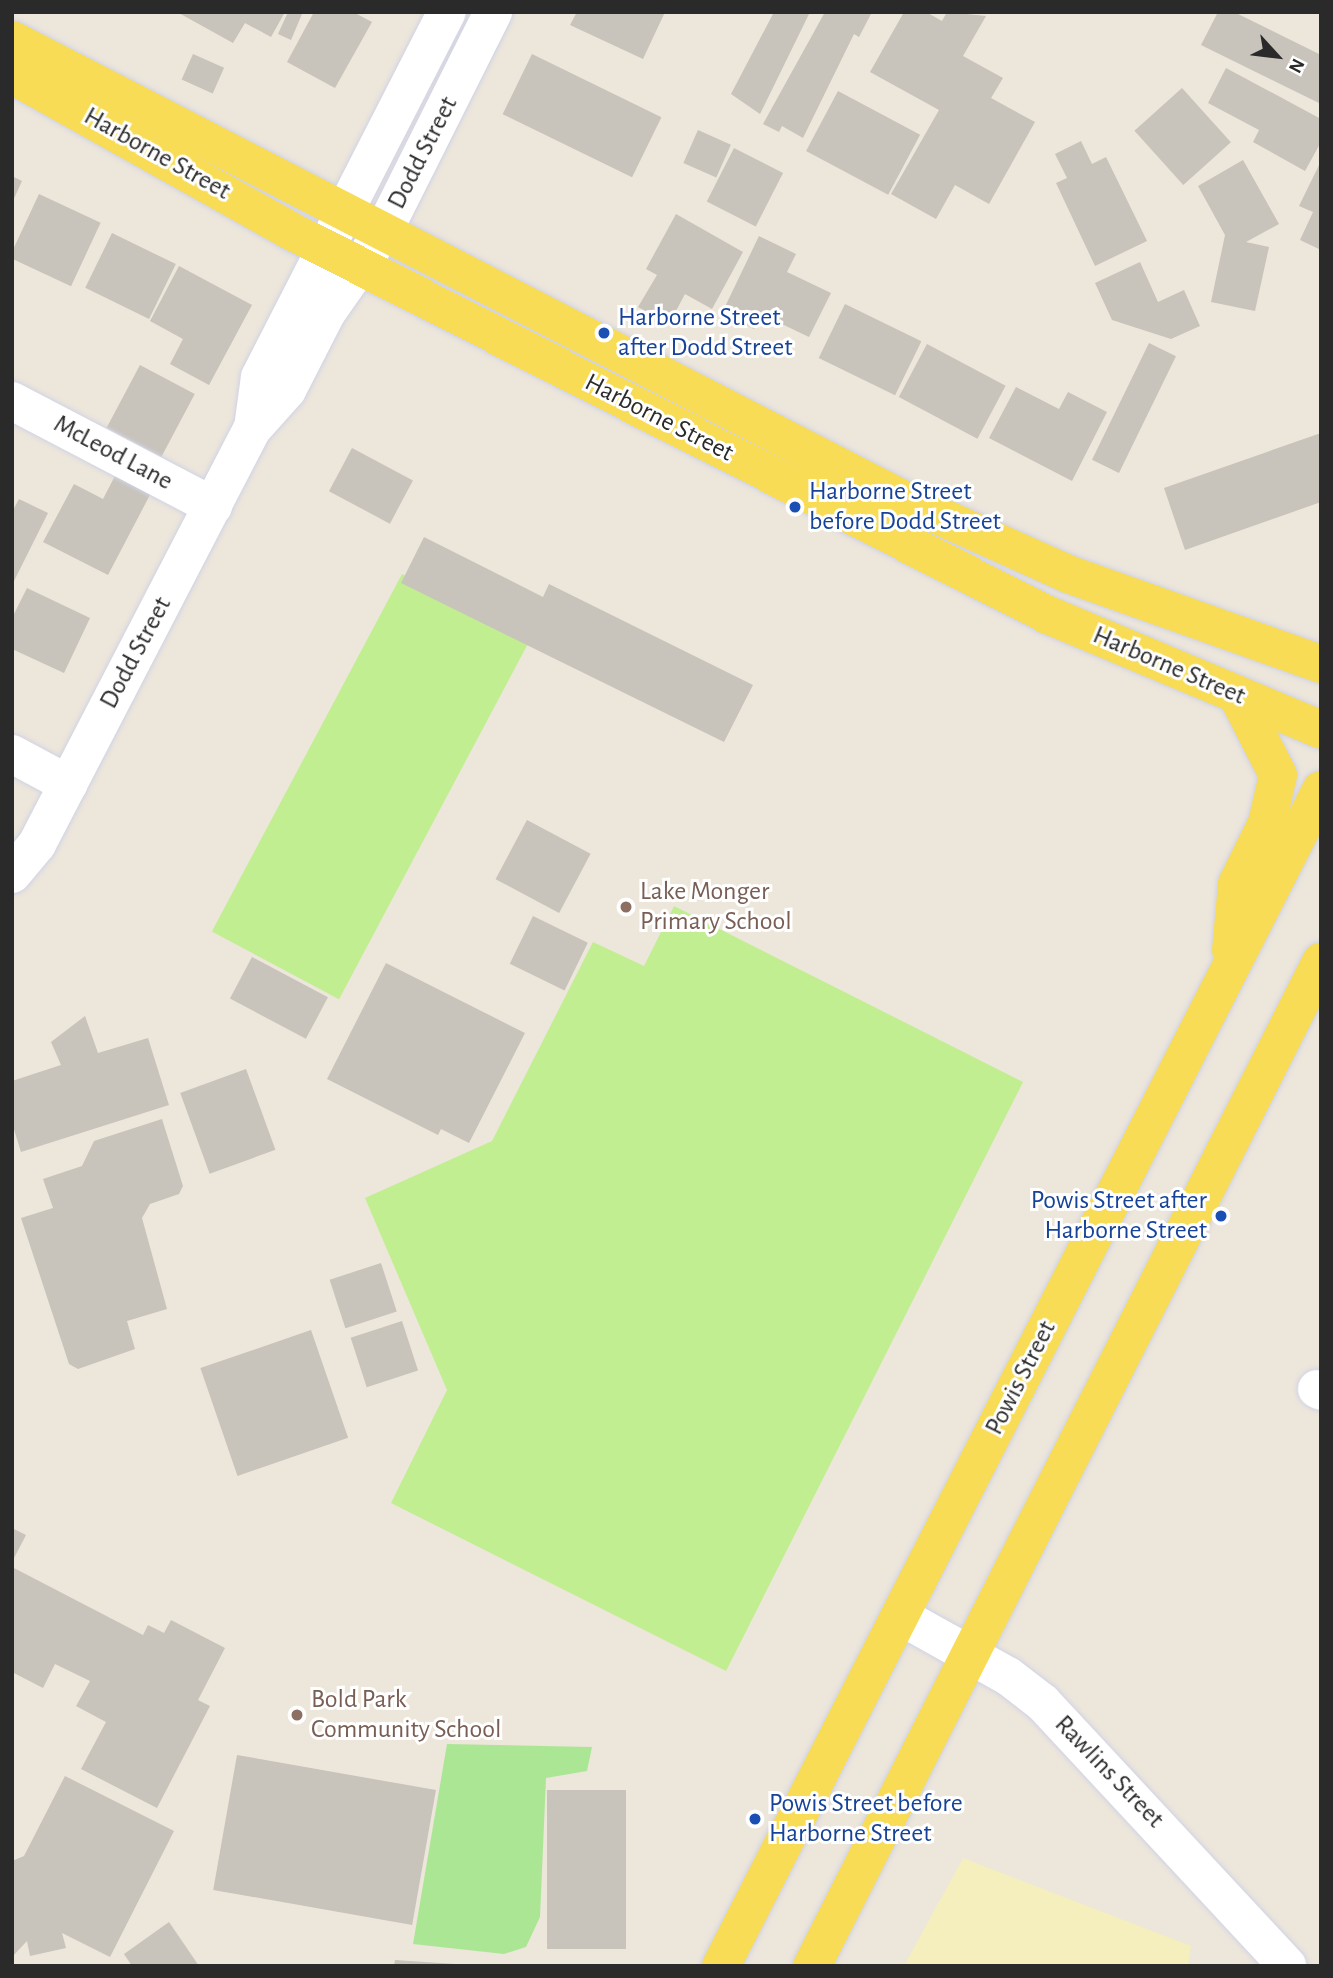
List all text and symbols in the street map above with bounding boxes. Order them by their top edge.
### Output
north arrow [1242,21,1312,91]
text: N [1285,56,1308,76]
street label: Dodd Street [381,92,465,214]
street label: Harborne Street [78,101,236,207]
place label: Harborne Street after Dodd Street [618,302,792,364]
marker: Harborne Street after Dodd Street [596,325,612,341]
street label: Harborne Street [579,367,739,469]
street label: McLeod Lane [48,409,178,497]
place label: Harborne Street before Dodd Street [809,476,1001,538]
marker: Harborne Street before Dodd Street [787,499,803,515]
street label: Dodd Street [94,592,178,714]
street label: Harborne Street [1088,620,1250,712]
place label: Lake Monger Primary School [640,876,792,938]
marker: Lake Monger Primary School [618,899,634,915]
place label: Powis Street after Harborne Street [1031,1185,1207,1246]
marker: Powis Street after Harborne Street [1213,1208,1229,1224]
street label: Powis Street [979,1316,1063,1440]
place label: Bold Park Community School [311,1684,501,1746]
marker: Bold Park Community School [289,1707,305,1723]
street label: Rawlins Street [1048,1709,1170,1835]
place label: Powis Street before Harborne Street [769,1788,963,1850]
marker: Powis Street before Harborne Street [747,1811,763,1827]

